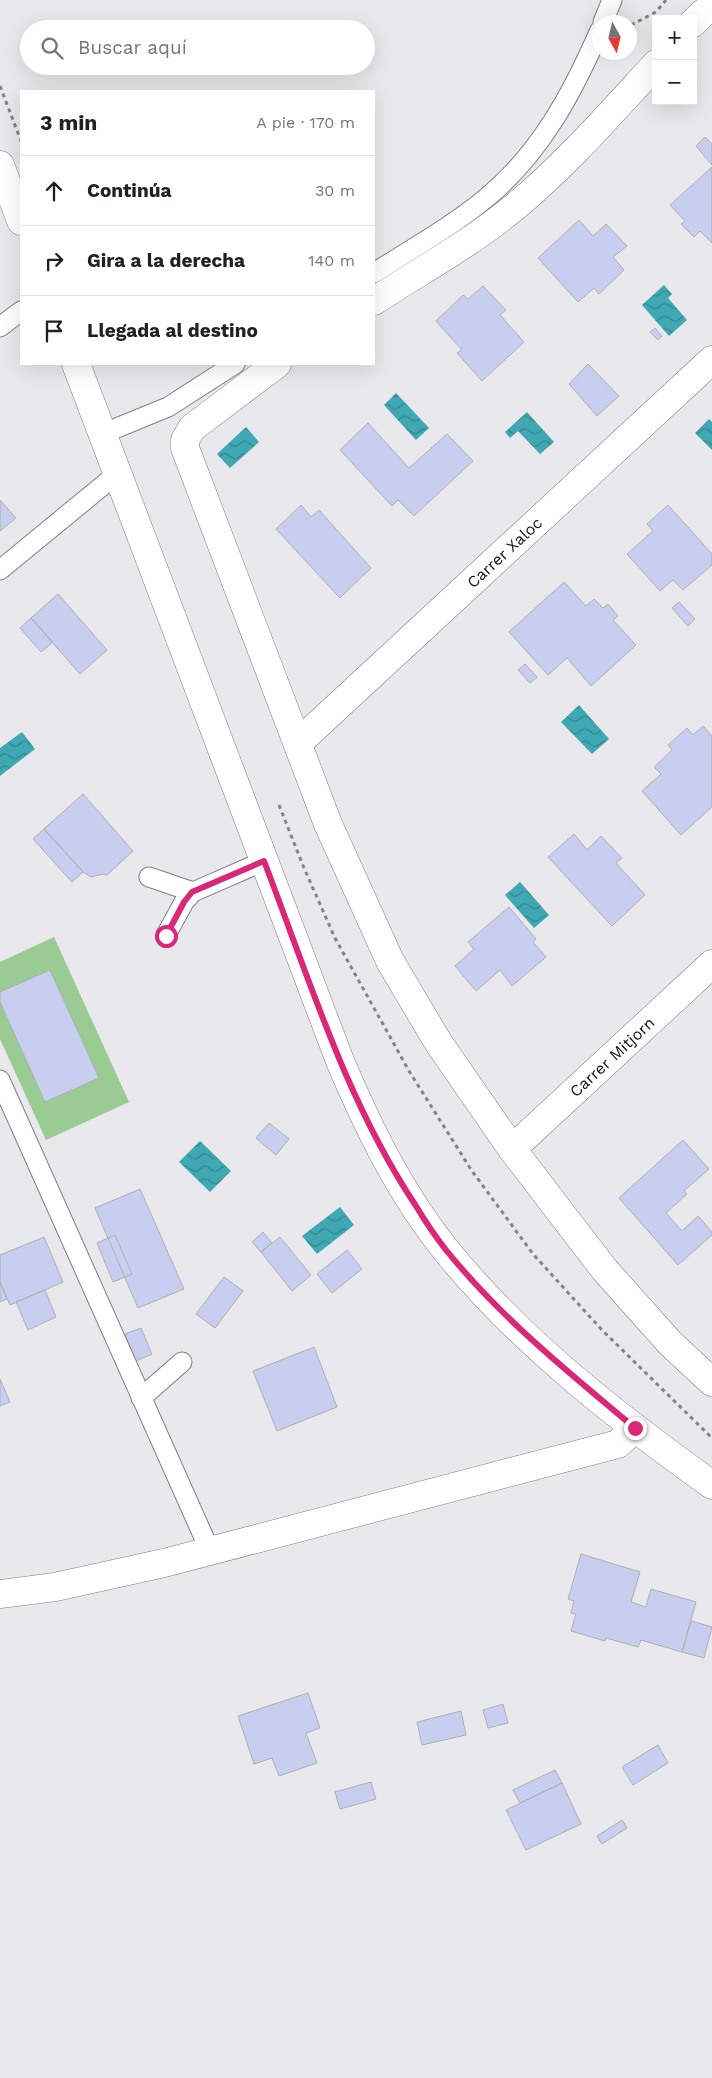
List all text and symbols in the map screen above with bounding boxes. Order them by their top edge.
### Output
north arrow [592,15,637,60]
map controls [652,15,697,105]
button: + [652,15,697,60]
search box [20,20,375,75]
icon: search [38,34,66,62]
text: Buscar aquí [78,36,187,59]
button: − [652,60,697,105]
text: 3 min [40,110,97,135]
text: A pie · 170 m [256,113,355,132]
icon: ahead [40,177,68,205]
text: Continúa [87,179,171,202]
text: 30 m [315,181,355,200]
icon: right [40,247,68,275]
text: Gira a la derecha [87,249,245,272]
text: 140 m [308,251,355,270]
icon: arrive [40,317,68,345]
text: Llegada al destino [87,319,258,342]
street label: Carrer Xaloc [463,513,546,592]
route start [155,925,178,948]
street label: Carrer Mitjorn [566,1013,659,1101]
route end [624,1417,647,1440]

